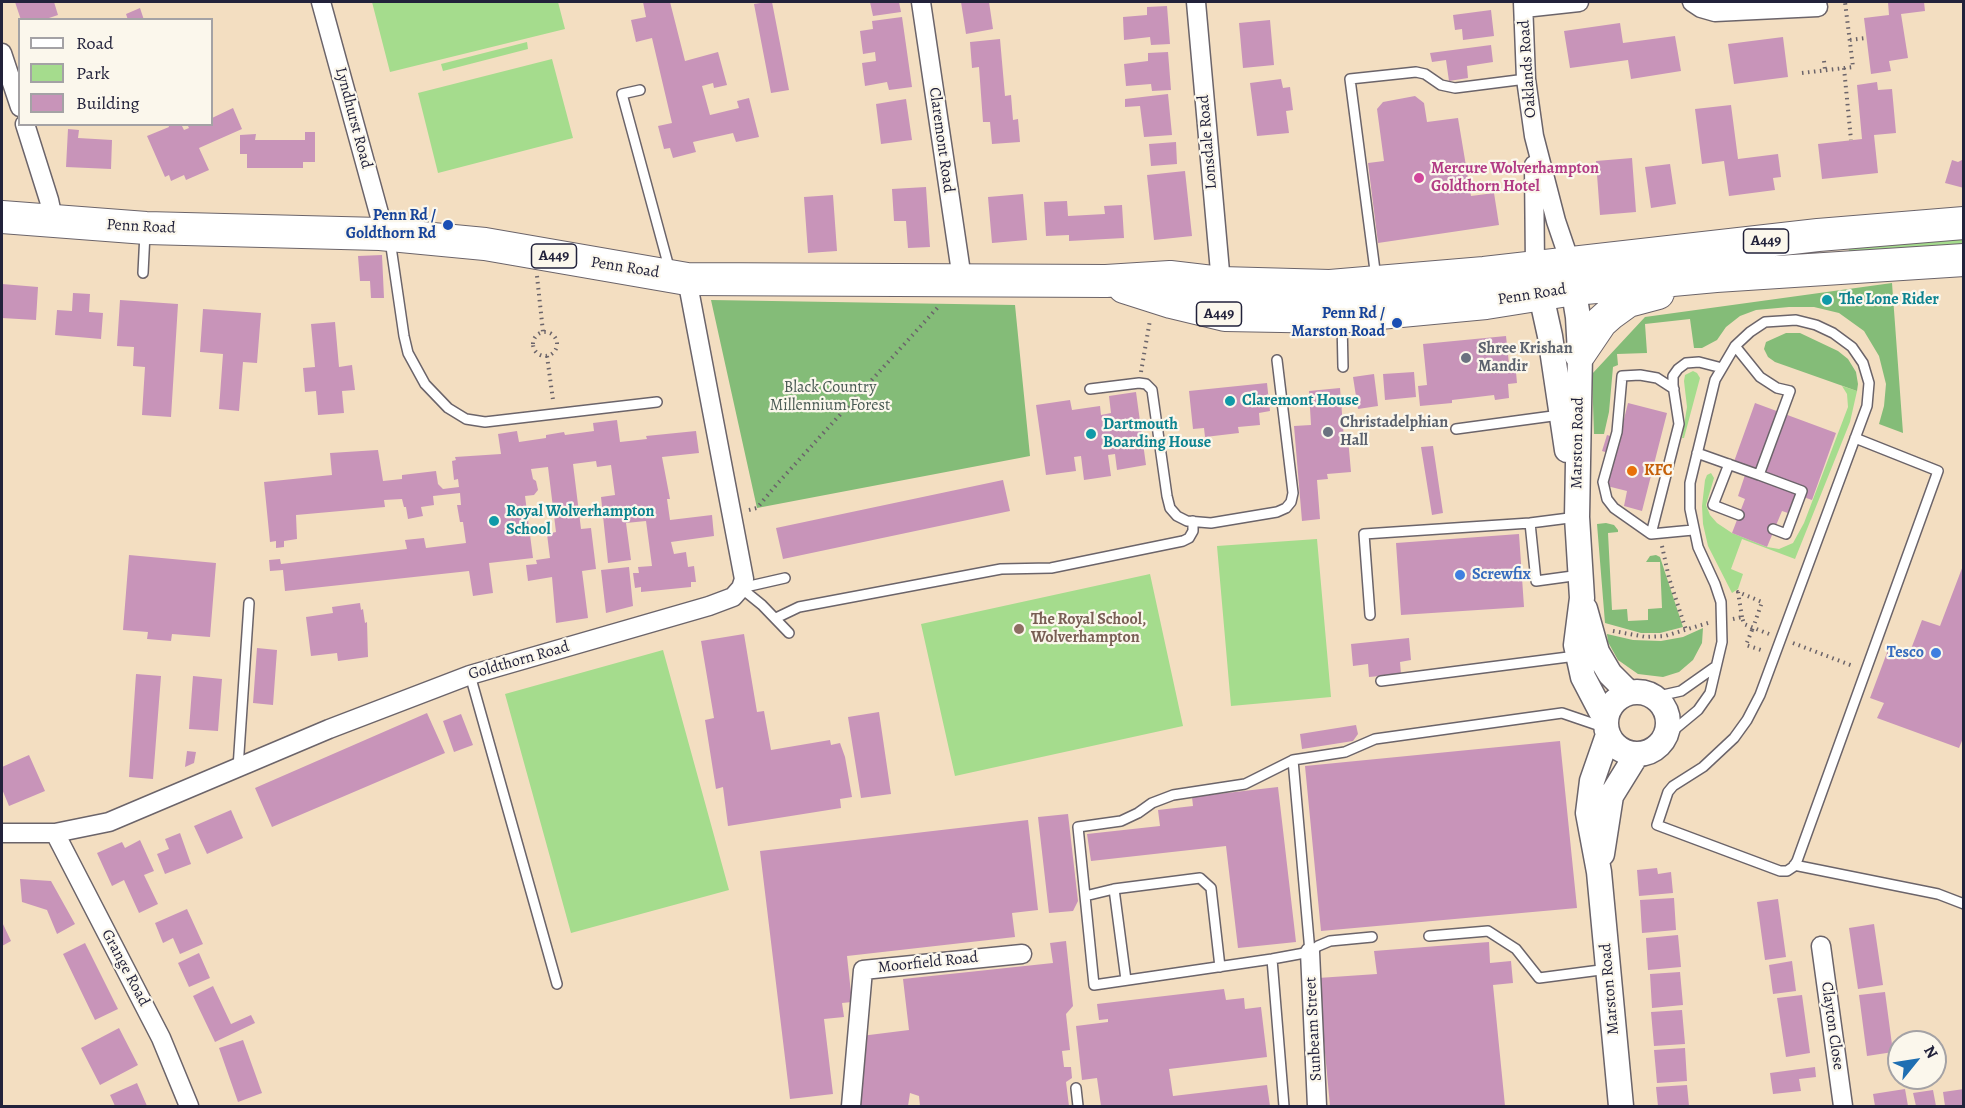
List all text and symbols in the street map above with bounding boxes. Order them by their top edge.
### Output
legend [18,18,213,126]
street label: Oaklands Road [1515,19,1541,119]
text: Road [76,31,113,55]
text: Park [76,61,110,85]
street label: Lyndhurst Road [330,65,376,171]
street label: Claremont Road [924,86,958,194]
text: Building [76,91,140,115]
street label: Lonsdale Road [1194,94,1222,190]
place label: Mercure Wolverhampton Goldthorn Hotel [1431,159,1599,197]
marker: Mercure Wolverhampton Goldthorn Hotel [1412,171,1426,185]
place label: Penn Rd / Goldthorn Rd [346,206,436,244]
street label: Penn Road [106,216,176,238]
marker: Penn Rd / Goldthorn Rd [441,218,455,232]
road number: A449 [1744,229,1788,253]
road number: A449 [532,244,576,268]
street label: Penn Road [589,253,661,283]
street label: Penn Road [1496,280,1568,310]
place label: The Lone Rider [1839,290,1939,310]
marker: The Lone Rider [1820,293,1834,307]
road number: A449 [1196,302,1242,326]
place label: Penn Rd / Marston Road [1291,304,1385,342]
marker: Penn Rd / Marston Road [1390,316,1404,330]
place label: Shree Krishan Mandir [1478,339,1573,377]
marker: Shree Krishan Mandir [1459,351,1473,365]
park label: Black Country Millennium Forest [770,378,890,416]
place label: Claremont House [1242,391,1359,411]
marker: Claremont House [1223,394,1237,408]
street label: Marston Road [1568,397,1588,489]
place label: Christadelphian Hall [1340,413,1448,451]
place label: Dartmouth Boarding House [1103,415,1211,453]
marker: Christadelphian Hall [1321,425,1335,439]
marker: Dartmouth Boarding House [1084,427,1098,441]
place label: KFC [1644,461,1673,481]
marker: KFC [1625,464,1639,478]
place label: Royal Wolverhampton School [506,502,655,540]
marker: Royal Wolverhampton School [487,514,501,528]
place label: Screwfix [1472,565,1531,585]
marker: Screwfix [1453,568,1467,582]
place label: The Royal School, Wolverhampton [1031,610,1146,648]
marker: The Royal School, Wolverhampton [1012,622,1026,636]
street label: Goldthorn Road [466,637,572,685]
place label: Tesco [1887,643,1924,663]
marker: Tesco [1929,646,1943,660]
street label: Grange Road [97,926,153,1010]
street label: Marston Road [1596,942,1624,1036]
street label: Moorfield Road [877,948,979,978]
street label: Sunbeam Street [1302,976,1326,1082]
street label: Clayton Close [1816,981,1848,1071]
north arrow [1887,1030,1947,1090]
text: N [1918,1041,1943,1063]

